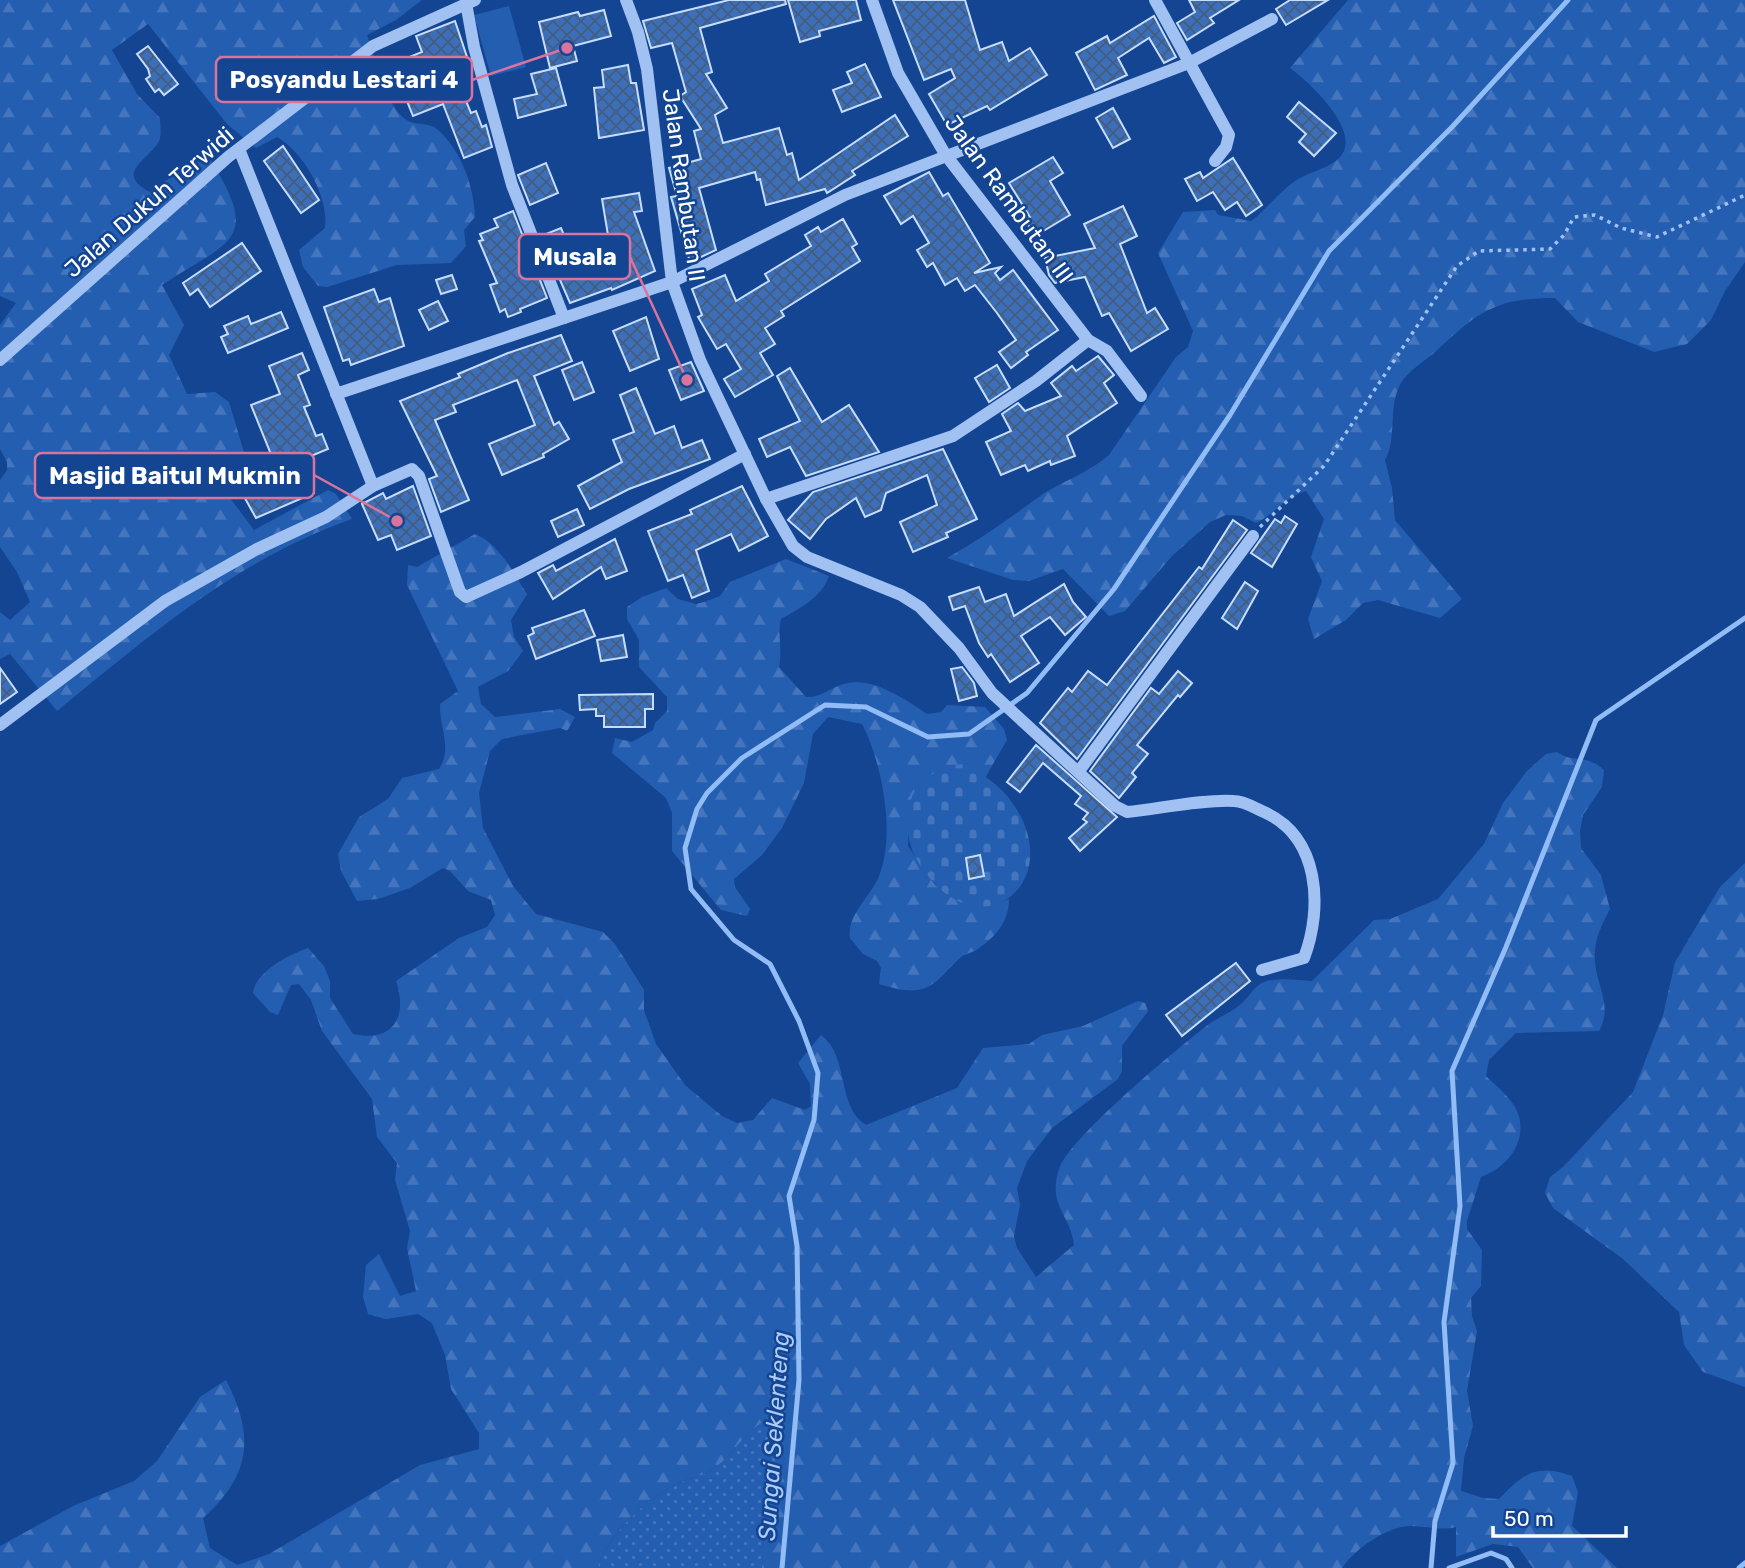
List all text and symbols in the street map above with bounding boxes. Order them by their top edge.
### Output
callout: Posyandu Lestari 4 [216,57,472,102]
text: Posyandu Lestari 4 [230,66,458,94]
street label: Jalan Rambutan II [657,87,711,283]
street label: Jalan Rambutan III [939,110,1079,288]
street label: Jalan Dukuh Terwidi [58,121,240,283]
callout: Musala [519,234,630,279]
text: Musala [533,243,617,271]
callout: Masjid Baitul Mukmin [35,453,314,498]
text: Masjid Baitul Mukmin [49,462,301,490]
water label: Sungai Seklenteng [753,1330,795,1542]
scale bar [1493,1494,1626,1538]
text: 50 m [1504,1506,1554,1531]

